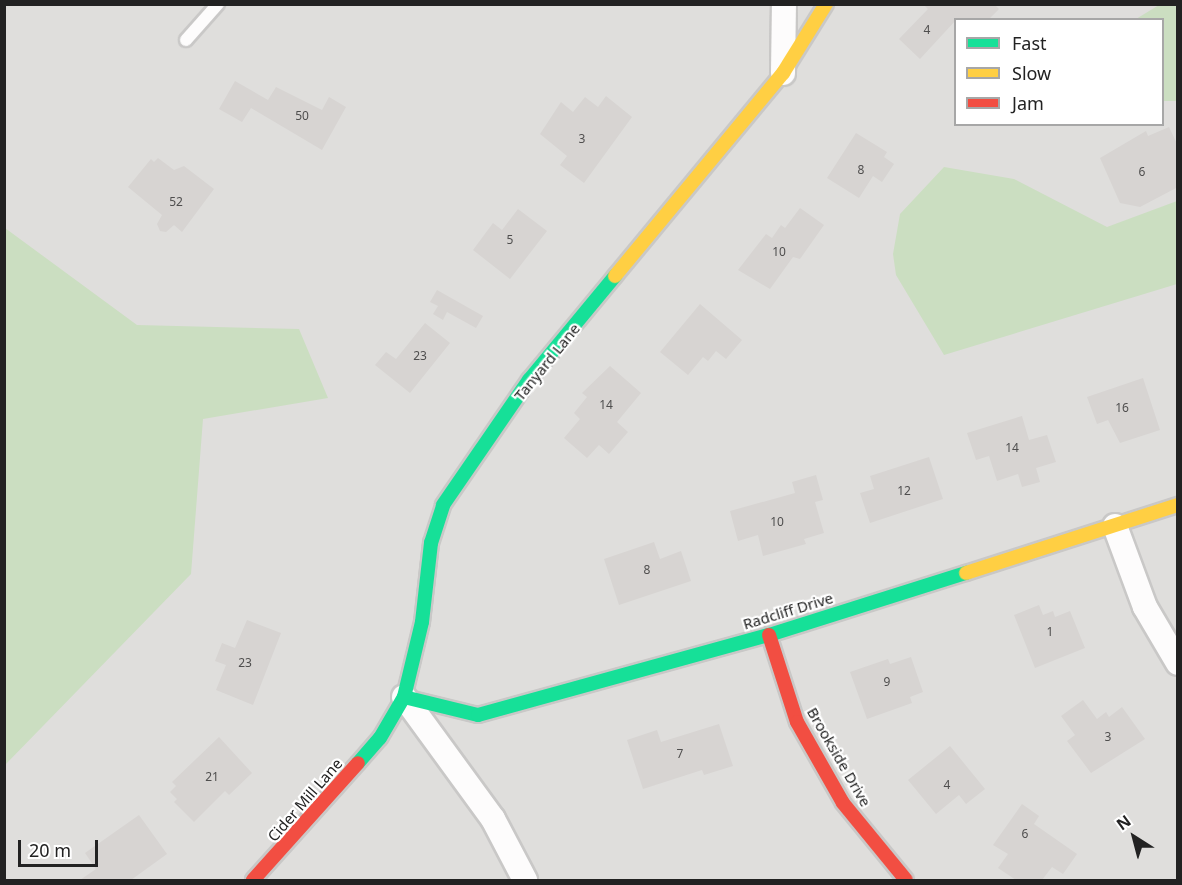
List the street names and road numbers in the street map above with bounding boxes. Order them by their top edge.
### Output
street label: Tanyard Lane [510,320,584,404]
street label: Radcliff Drive [741,589,835,633]
street label: Brookside Drive [803,704,875,810]
street label: Cider Mill Lane [264,755,346,845]

